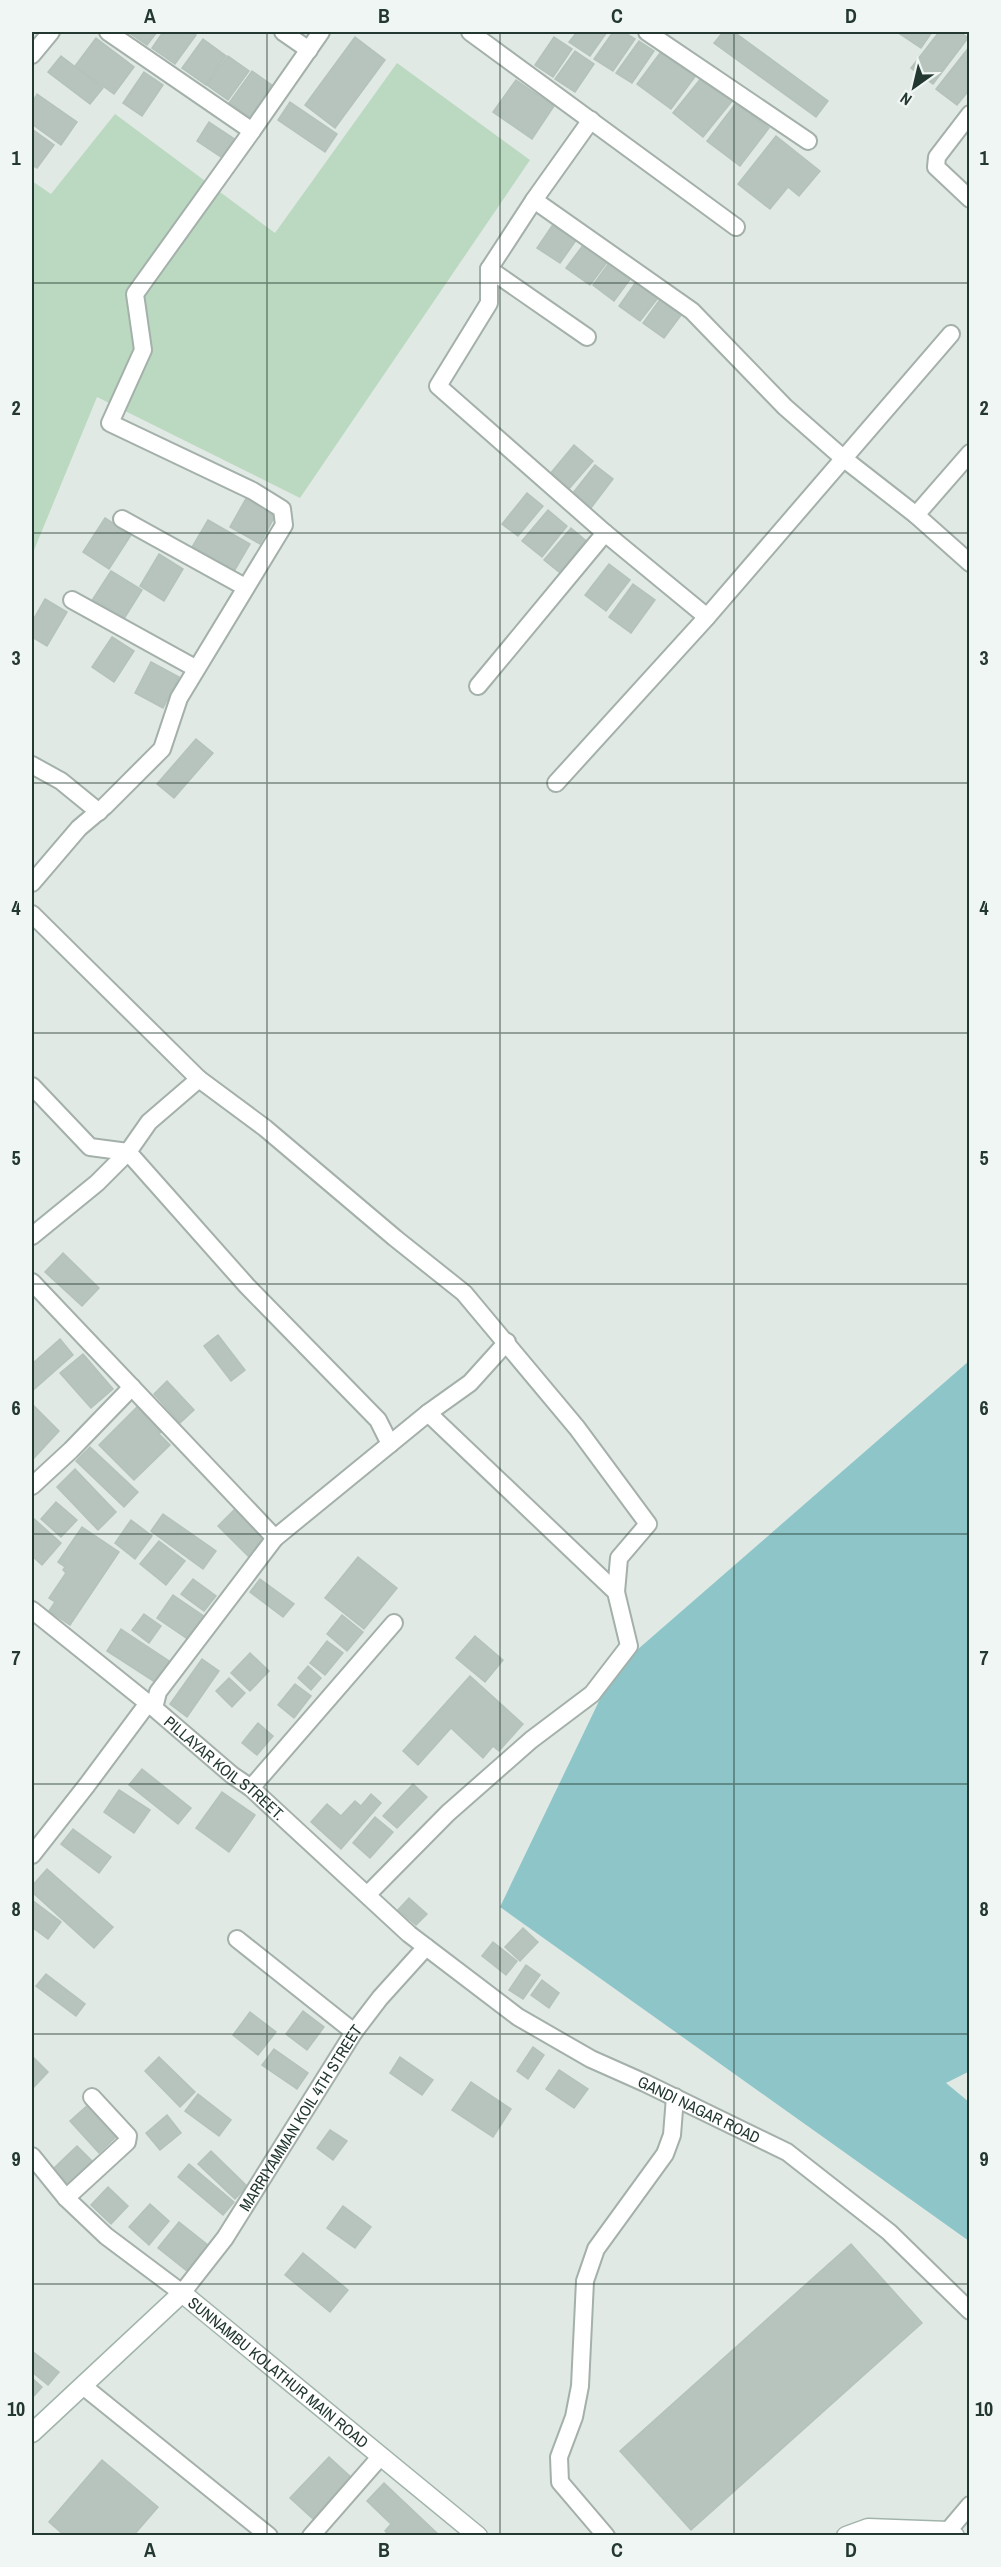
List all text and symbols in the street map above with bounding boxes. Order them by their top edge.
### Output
text: A [144,2,156,29]
text: B [378,2,390,29]
text: C [611,2,623,29]
text: D [845,2,857,29]
north arrow [884,57,944,117]
text: N [896,88,916,111]
text: 1 [11,144,21,171]
text: 1 [979,144,989,171]
text: 2 [11,394,21,421]
text: 2 [979,394,989,421]
text: 3 [11,644,21,671]
text: 3 [979,644,989,671]
text: 4 [11,894,21,921]
text: 4 [979,894,989,921]
text: 5 [11,1144,21,1171]
text: 5 [979,1144,989,1171]
text: 6 [11,1394,21,1421]
text: 6 [979,1394,989,1421]
text: 7 [11,1644,21,1671]
text: 7 [979,1644,989,1671]
street label: PILLAYAR KOIL STREET. [159,1711,290,1825]
text: 8 [11,1895,21,1922]
text: 8 [979,1895,989,1922]
street label: MARRIYAMMAN KOIL 4TH STREET [234,2020,367,2215]
street label: GANDI NAGAR ROAD [635,2070,764,2148]
text: 9 [11,2145,21,2172]
text: 9 [979,2145,989,2172]
street label: SUNNAMBU KOLATHUR MAIN ROAD [184,2292,373,2453]
text: 10 [7,2395,25,2422]
text: 10 [975,2395,993,2422]
text: A [144,2536,156,2563]
text: B [378,2536,390,2563]
text: C [611,2536,623,2563]
text: D [845,2536,857,2563]

